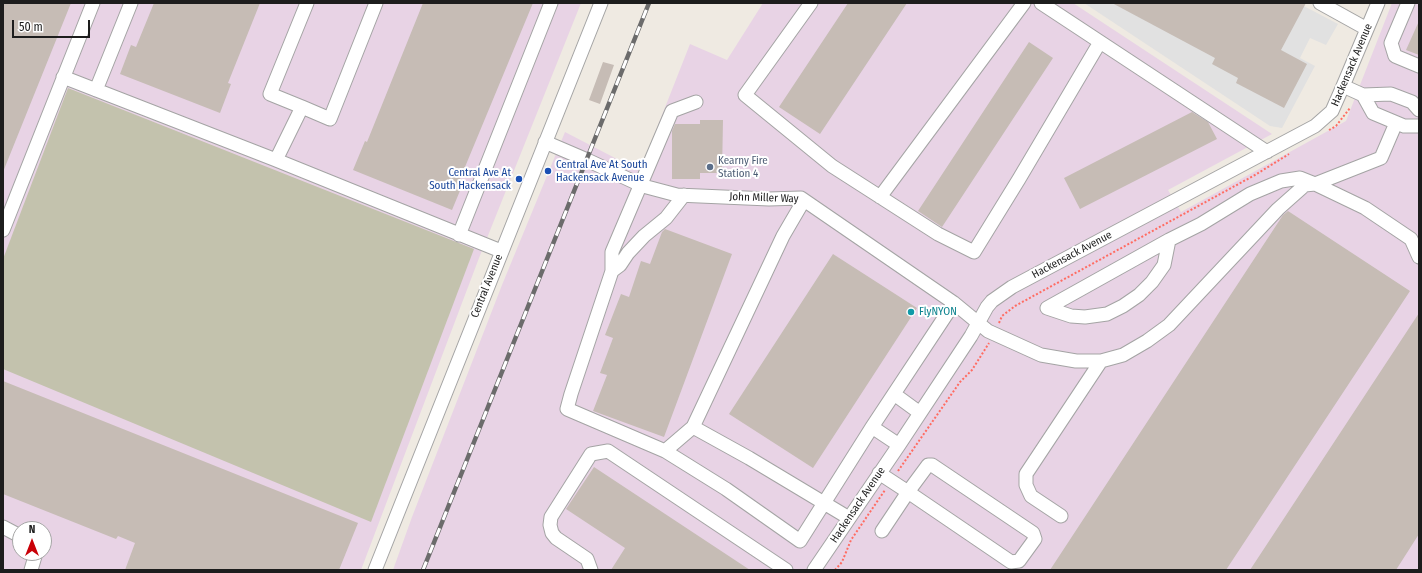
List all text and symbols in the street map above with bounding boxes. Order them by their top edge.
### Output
scale bar [14,12,92,38]
text: 50 m [19,20,43,34]
street label: Hackensack Avenue [1329,22,1375,108]
place label: Kearny Fire Station 4 [718,154,768,180]
place label: Central Ave At South Hackensack Avenue [556,158,647,184]
marker: Kearny Fire Station 4 [705,162,715,172]
place label: Central Ave At South Hackensack [429,166,511,192]
marker: Central Ave At South Hackensack Avenue [543,166,553,176]
marker: Central Ave At South Hackensack [514,174,524,184]
street label: John Miller Way [729,190,799,206]
street label: Hackensack Avenue [1030,228,1114,282]
street label: Central Avenue [468,252,506,320]
place label: FlyNYON [919,305,957,319]
marker: FlyNYON [906,307,916,317]
street label: Hackensack Avenue [828,465,888,545]
north arrow [12,521,52,561]
text: N [29,523,35,536]

